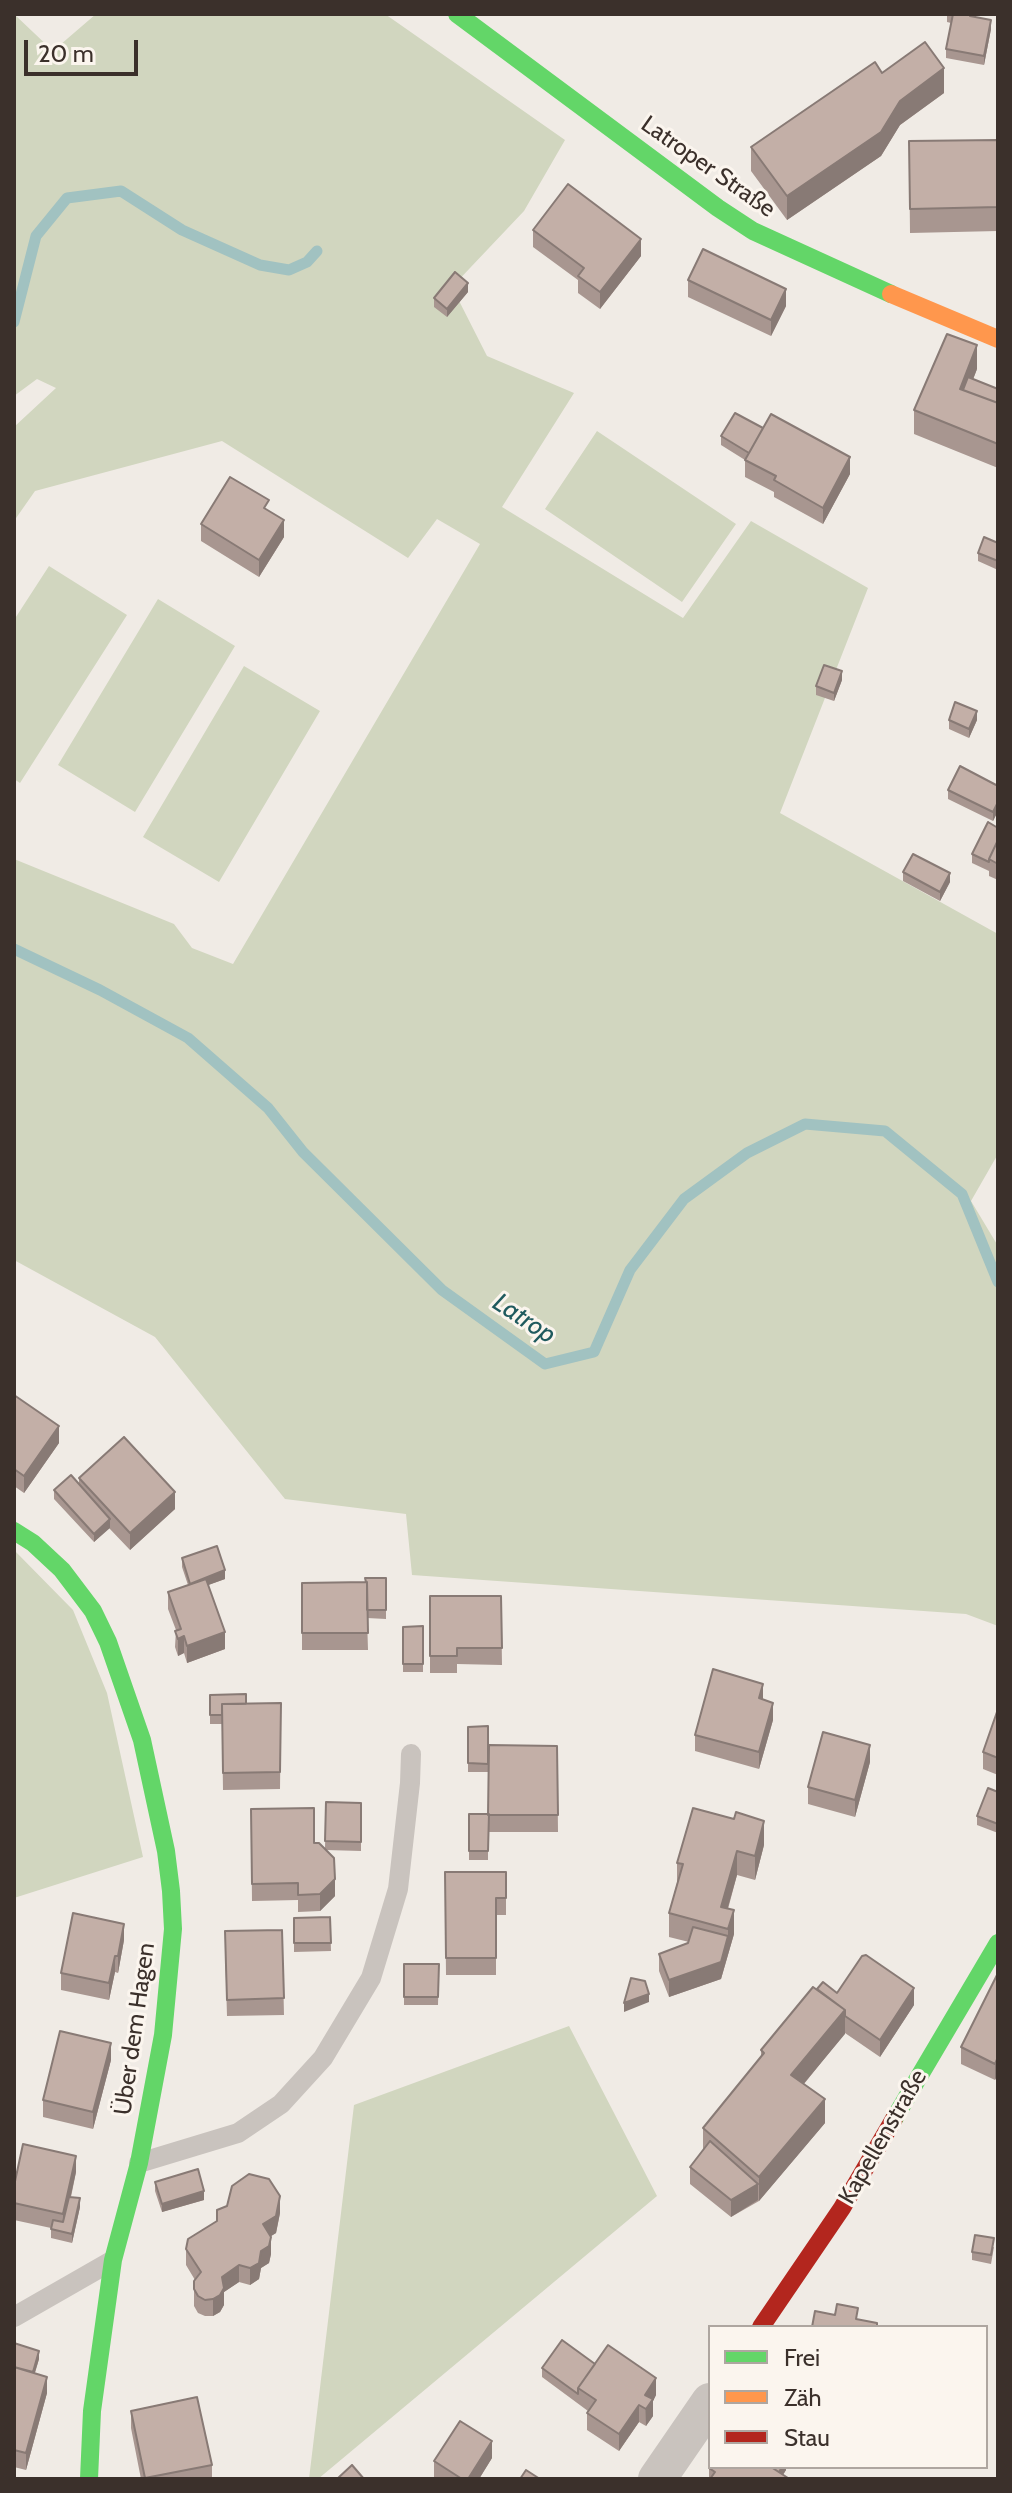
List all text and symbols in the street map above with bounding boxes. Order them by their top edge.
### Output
scale bar [28,24,142,74]
text: 20 m [38,39,94,68]
street label: Latroper Straße [635,110,781,224]
water label: Latrop [487,1287,561,1351]
street label: Über dem Hagen [109,1941,161,2117]
street label: Kapellenstraße [833,2065,933,2209]
legend [708,2325,988,2469]
text: Frei [784,2343,820,2372]
text: Zäh [784,2383,821,2412]
text: Stau [784,2423,830,2452]

